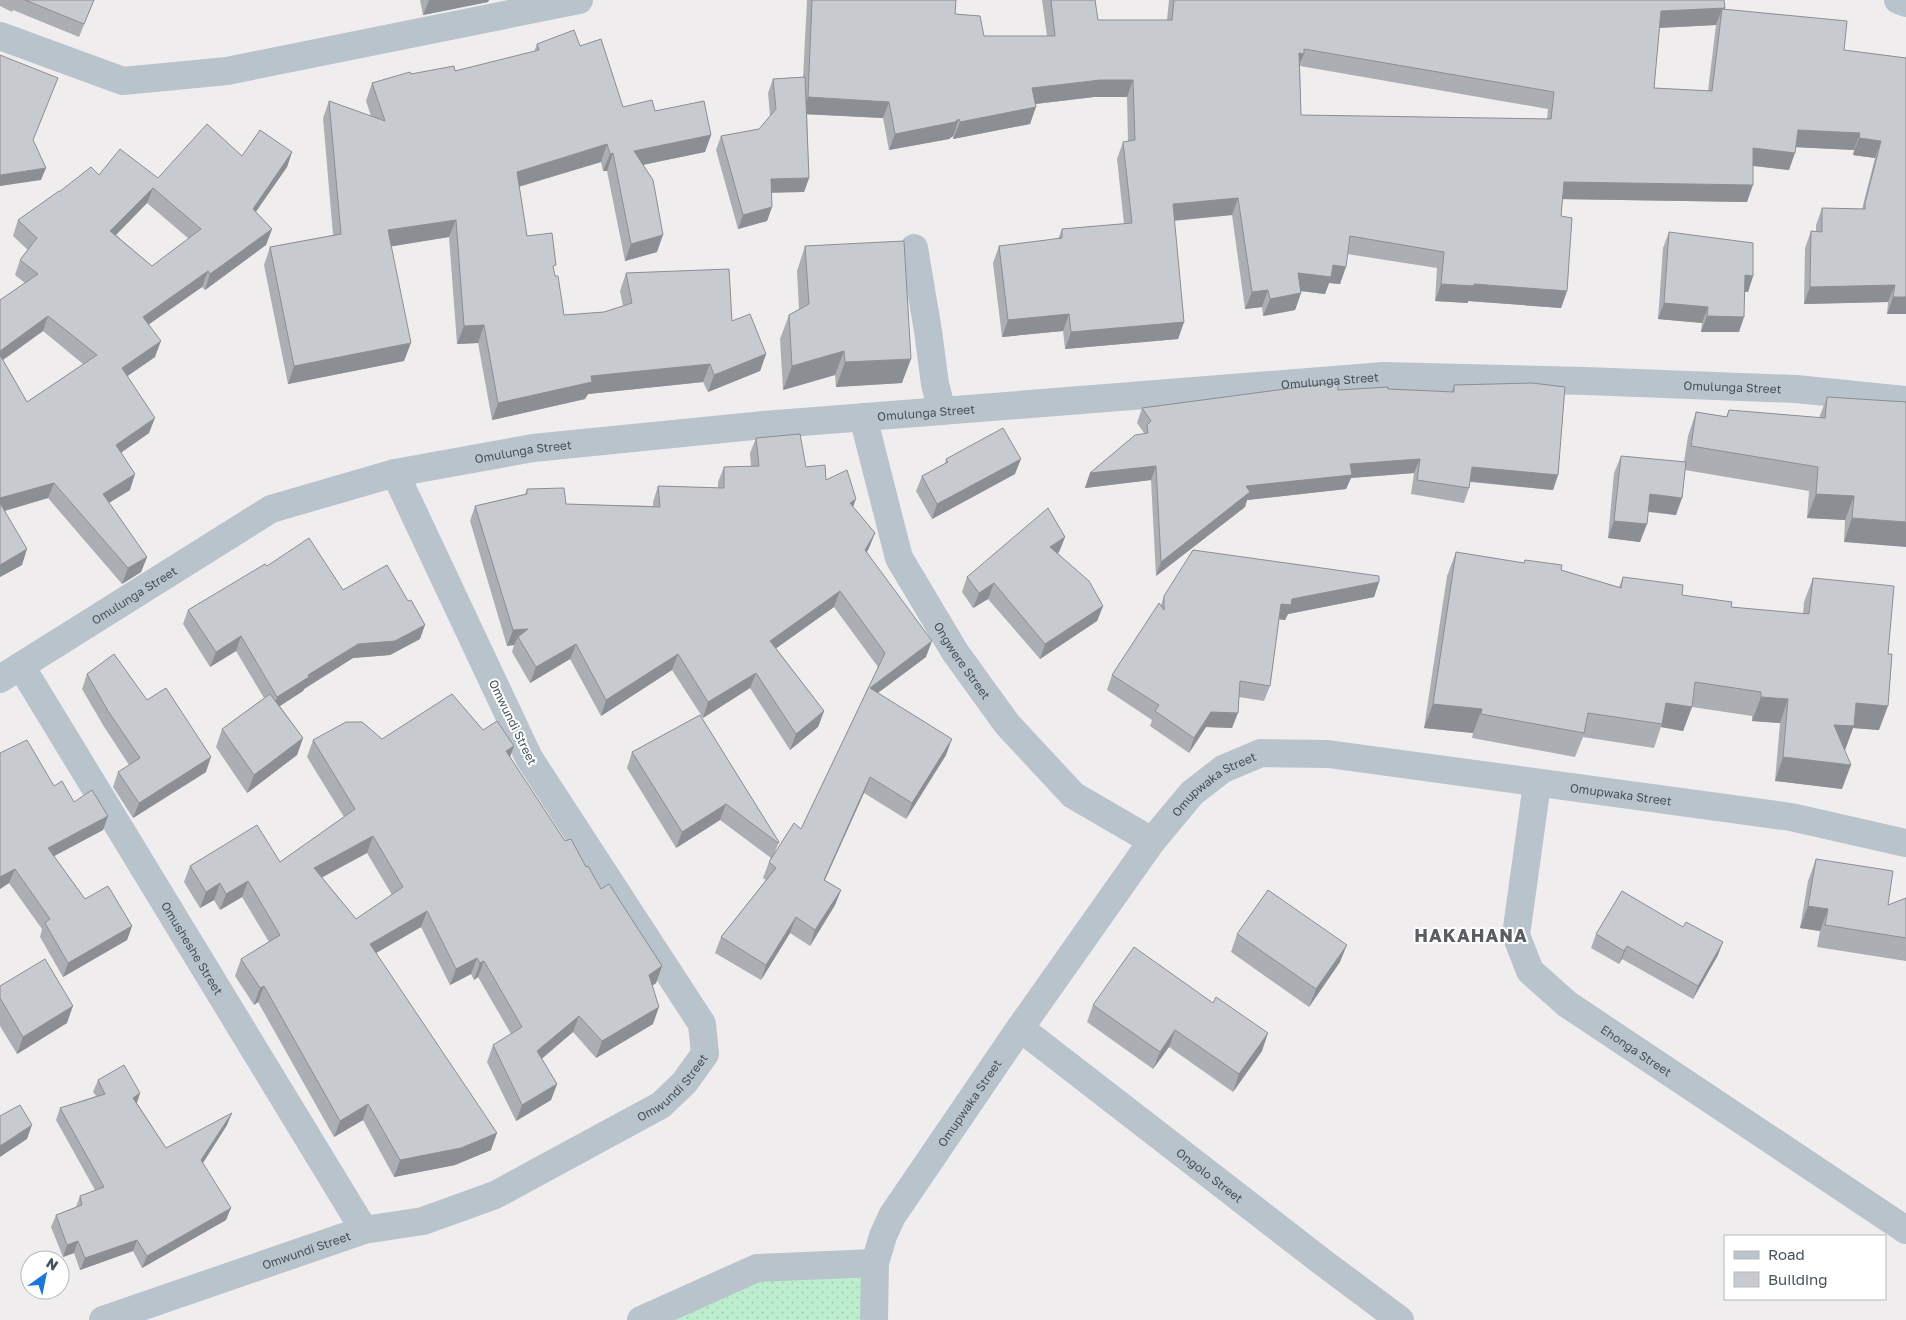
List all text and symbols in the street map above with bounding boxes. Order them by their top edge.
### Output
street label: Omulunga Street [1280,369,1379,392]
street label: Omulunga Street [1683,377,1782,396]
street label: Omulunga Street [877,401,976,424]
street label: Omulunga Street [473,437,572,466]
street label: Omulunga Street [88,563,180,627]
street label: Ongwere Street [931,619,994,702]
street label: Omwundi Street [486,677,540,767]
street label: Omupwaka Street [1168,748,1258,819]
street label: Omupwaka Street [1569,780,1673,808]
street label: Omusheshe Street [158,898,227,998]
district label: HAKAHANA [1414,924,1528,946]
street label: Ehonga Street [1598,1021,1675,1079]
street label: Omwundi Street [634,1050,710,1124]
street label: Omupwaka Street [934,1056,1004,1149]
street label: Ongolo Street [1173,1144,1246,1206]
street label: Omwundi Street [260,1228,353,1272]
legend [1724,1235,1886,1300]
text: Road [1768,1245,1805,1263]
north arrow [20,1250,70,1300]
text: N [43,1254,61,1274]
text: Building [1768,1270,1828,1288]

